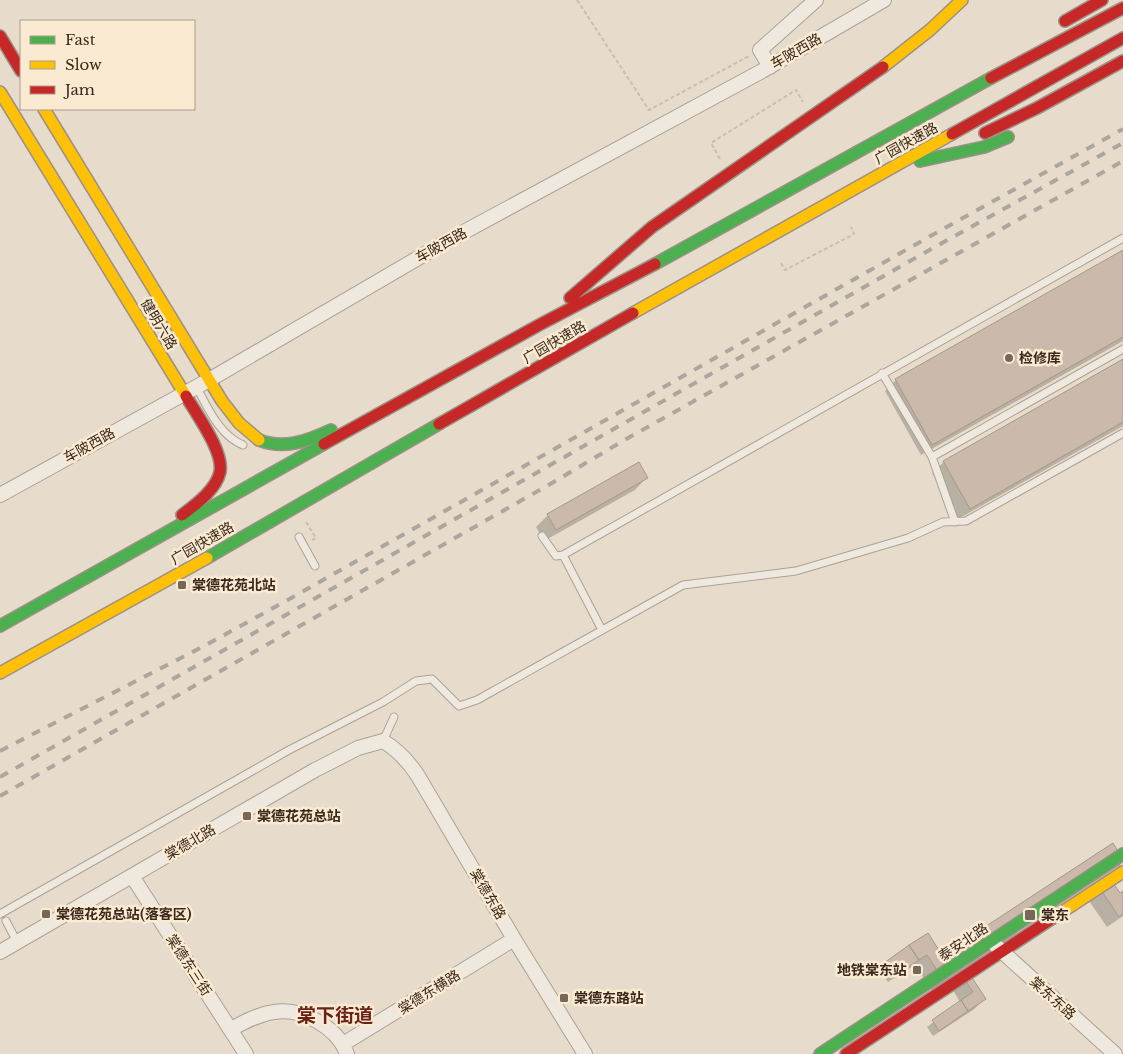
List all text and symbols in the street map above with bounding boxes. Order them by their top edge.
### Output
legend [20,20,195,110]
street label: 车陂西路 [767,29,825,73]
text: Fast [65,30,96,49]
text: Slow [65,55,102,74]
text: Jam [63,80,95,99]
street label: 广园快速路 [871,118,941,168]
street label: 车陂西路 [412,224,470,266]
street label: 健明六路 [137,295,181,353]
street label: 广园快速路 [519,317,589,367]
place label: 检修库 [1019,349,1061,367]
marker: 检修库 [1003,352,1015,364]
street label: 车陂西路 [60,424,118,466]
street label: 广园快速路 [167,518,237,568]
place label: 棠德花苑北站 [192,576,276,594]
marker: 棠德花苑北站 [176,579,188,591]
place label: 棠德花苑总站 [257,807,341,825]
marker: 棠德花苑总站 [241,810,253,822]
street label: 棠德北路 [161,820,219,864]
street label: 棠德东路 [466,865,510,923]
place label: 棠德花苑总站(落客区) [56,905,192,923]
place label: 棠东 [1041,906,1069,924]
marker: 棠德花苑总站(落客区) [40,908,52,920]
marker: 棠东 [1023,908,1037,922]
street label: 泰安北路 [935,919,991,965]
street label: 棠德东三街 [162,931,216,999]
place label: 地铁棠东站 [837,961,907,979]
marker: 地铁棠东站 [911,964,923,976]
street label: 棠德东横路 [395,966,463,1018]
street label: 棠东东路 [1026,973,1080,1023]
place label: 棠德东路站 [574,989,644,1007]
marker: 棠德东路站 [558,992,570,1004]
district label: 棠下街道 [297,1004,373,1027]

